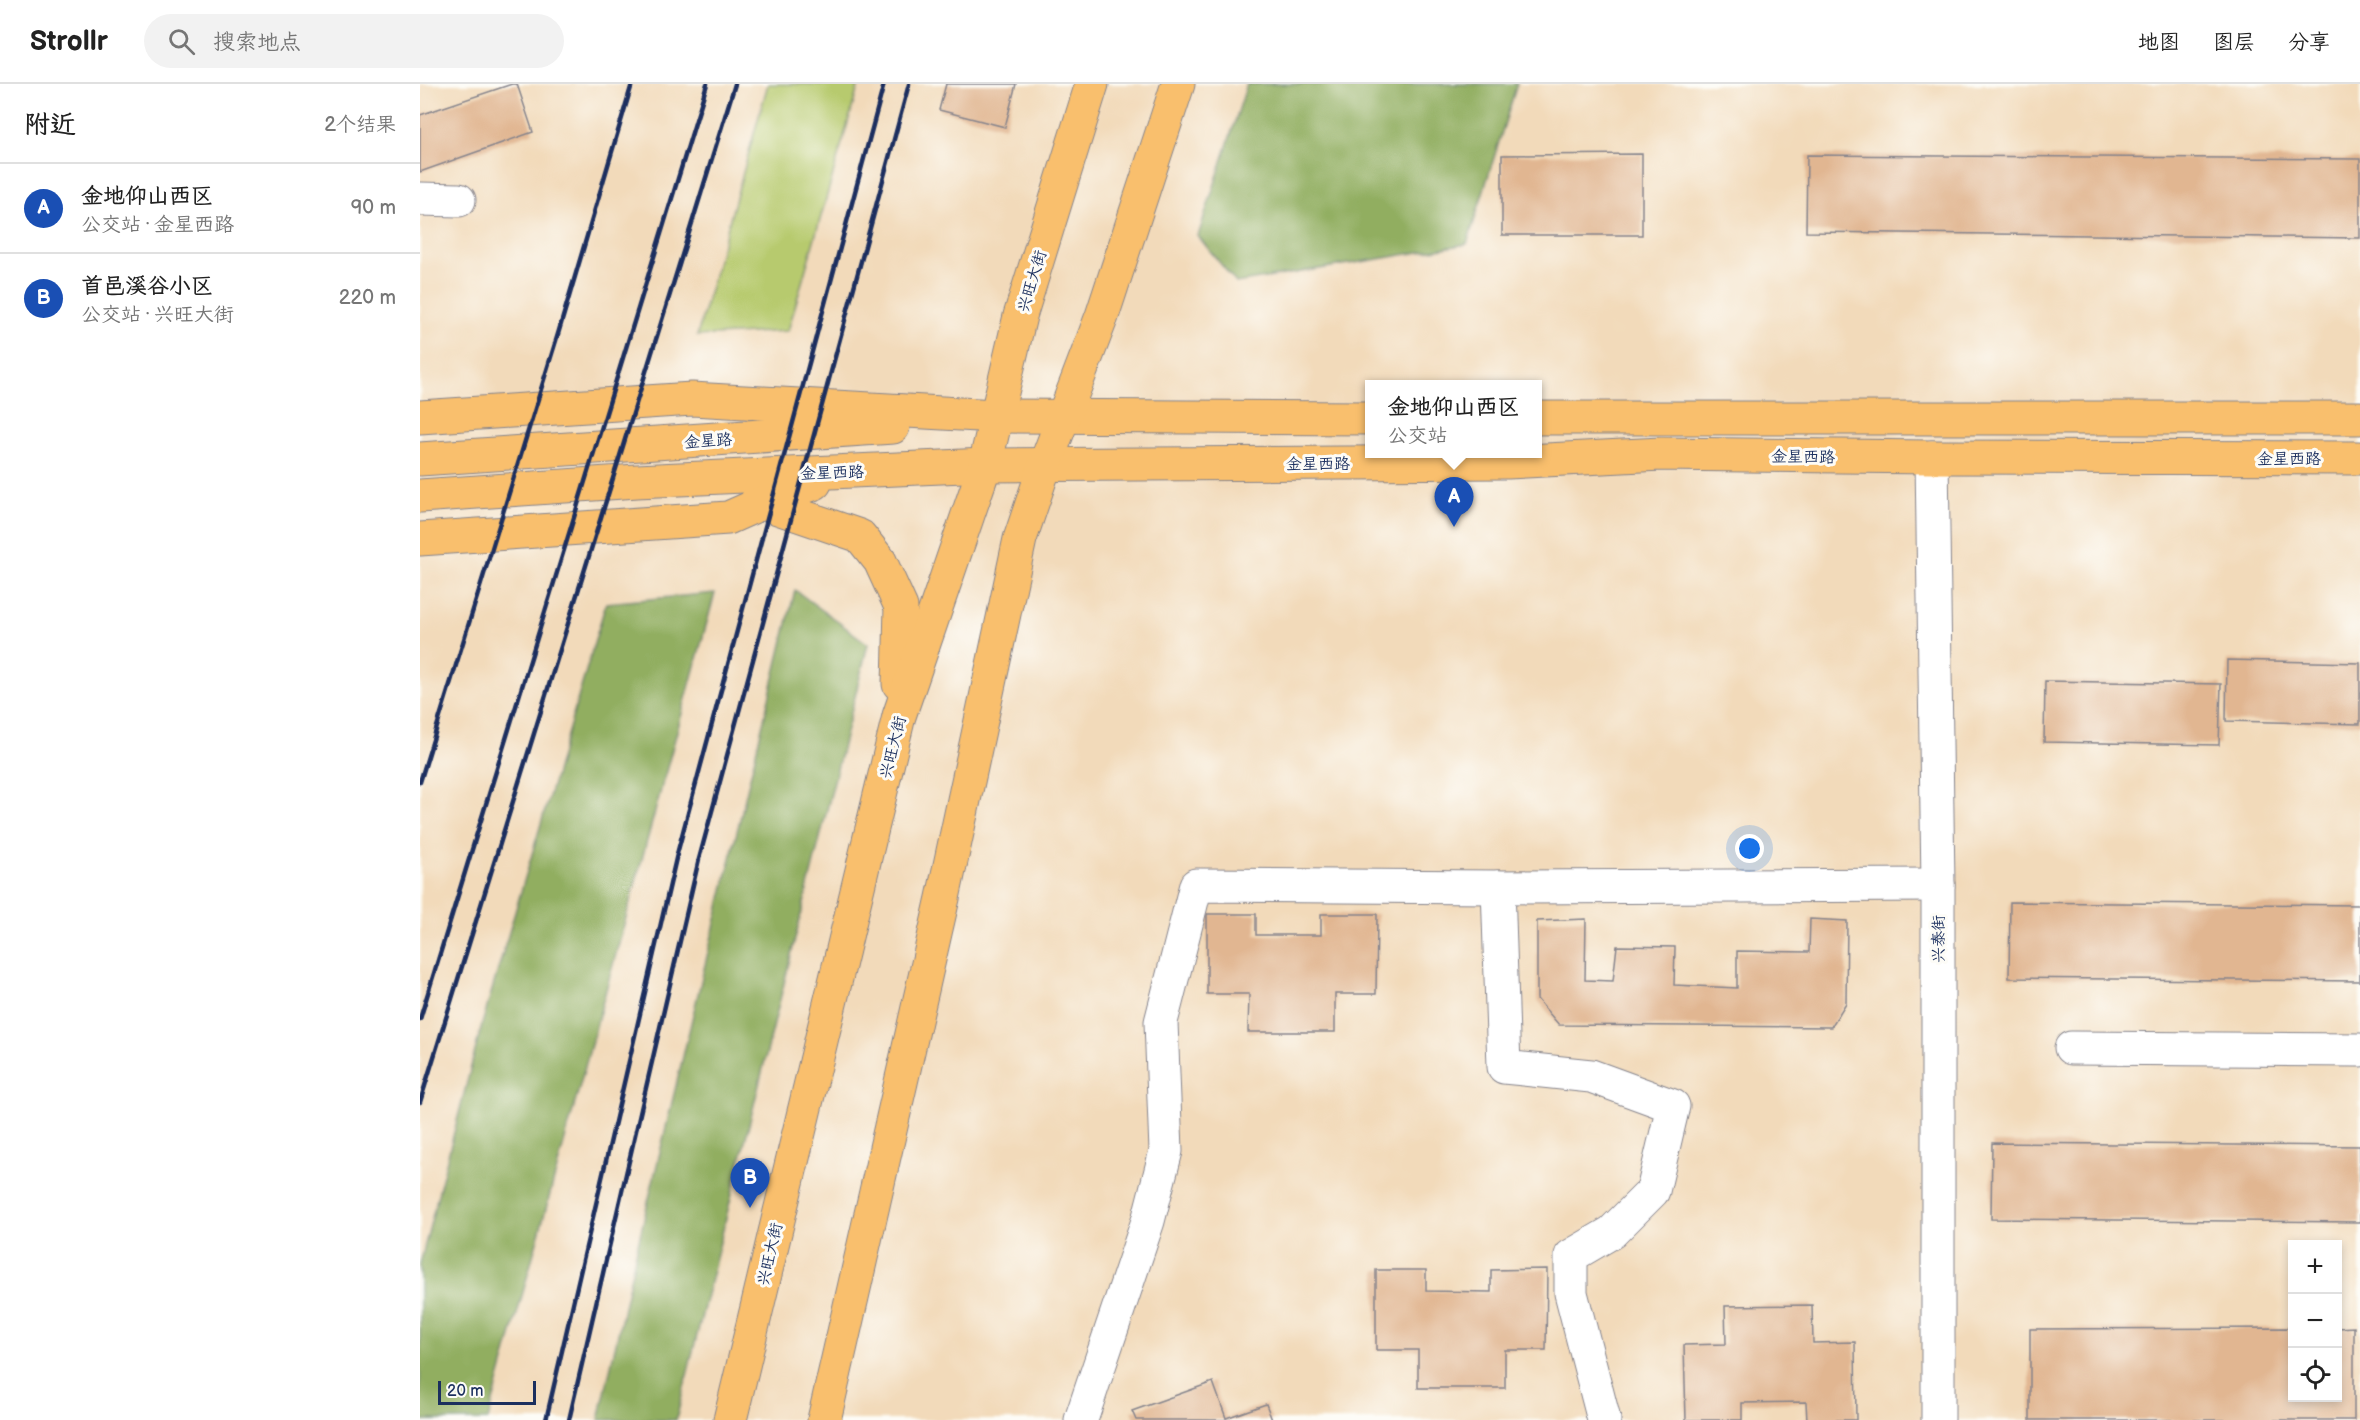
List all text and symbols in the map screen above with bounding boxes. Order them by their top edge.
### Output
search box [144,14,564,68]
text: Strollr [30,25,108,58]
icon: search [165,25,198,58]
text: 搜索地点 [213,29,301,56]
text: 地图 [2138,30,2180,55]
text: 图层 [2213,30,2255,55]
text: 分享 [2288,30,2330,55]
text: 附近 [24,110,76,141]
text: 2个结果 [324,113,396,137]
text: 金地仰山西区 [81,183,213,210]
text: A [37,196,50,220]
text: 90 m [351,196,396,220]
text: 公交站 · 金星西路 [81,213,234,237]
street label: 兴旺大街 [1014,248,1051,315]
text: 首邑溪谷小区 [81,273,213,300]
text: B [36,286,51,310]
text: 220 m [339,286,396,310]
text: 公交站 · 兴旺大街 [81,303,234,327]
popup [1365,380,1542,458]
text: 金地仰山西区 [1387,394,1520,421]
text: 公交站 [1387,424,1447,448]
street label: 金星路 [683,430,733,453]
street label: 金星西路 [1771,447,1835,468]
street label: 金星西路 [2257,450,2321,469]
street label: 金星西路 [1286,455,1350,474]
street label: 金星西路 [800,463,864,484]
pin: A [1434,478,1474,527]
street label: 兴旺大街 [876,714,910,781]
your location [1735,834,1764,863]
street label: 兴泰街 [1930,915,1949,963]
pin: B [730,1158,770,1208]
street label: 兴旺大街 [754,1221,787,1288]
map controls [2288,1240,2342,1402]
button: + [2288,1240,2342,1294]
button: − [2288,1294,2342,1348]
button: locate [2288,1348,2342,1402]
scale bar [438,1378,536,1406]
text: 20 m [447,1382,483,1401]

